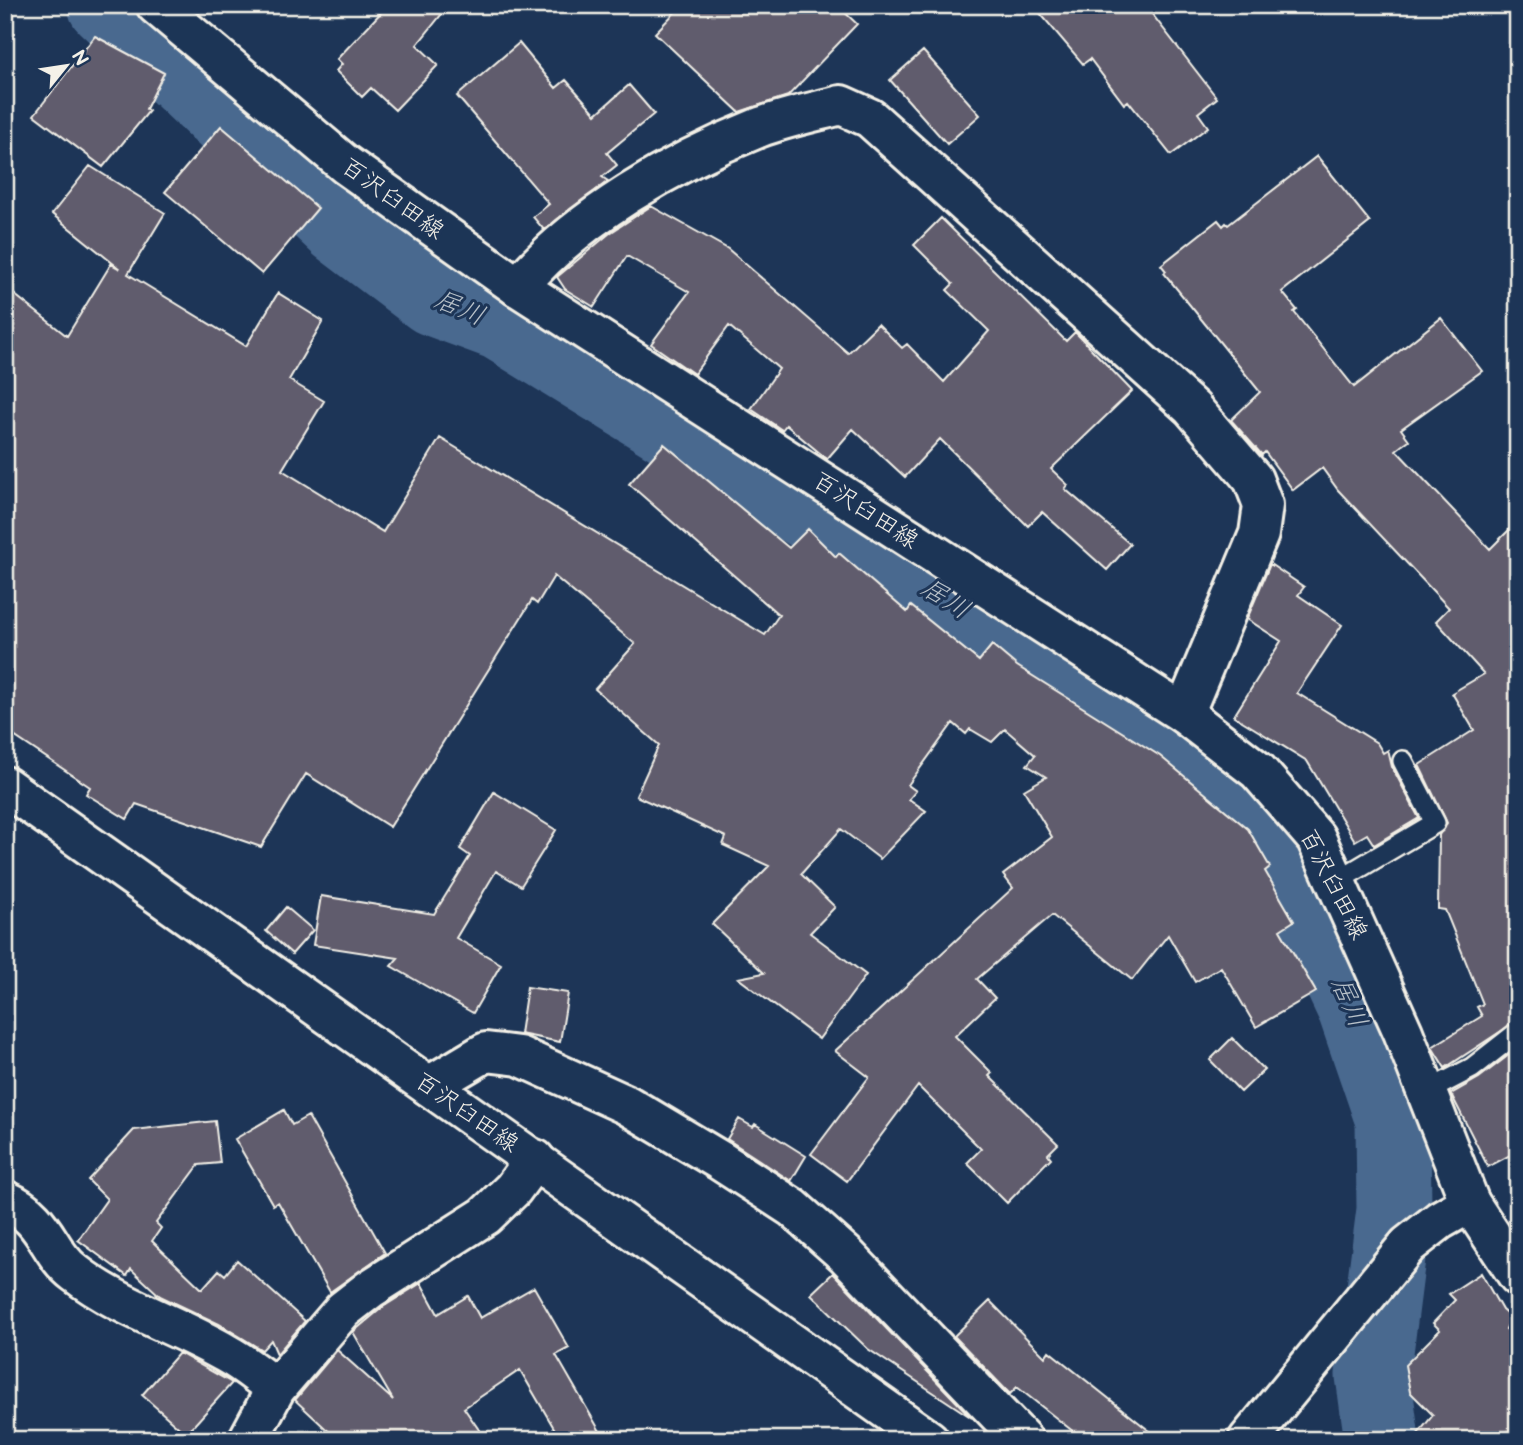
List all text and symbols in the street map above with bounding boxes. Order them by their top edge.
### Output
north arrow [32,32,102,102]
text: N [66,46,93,70]
street label: 百沢臼田線 [336,151,450,245]
water label: 居川 [429,284,489,333]
street label: 百沢臼田線 [808,466,924,555]
water label: 居川 [915,572,975,626]
street label: 百沢臼田線 [1293,824,1374,944]
water label: 居川 [1324,973,1373,1033]
street label: 百沢臼田線 [409,1066,524,1159]

